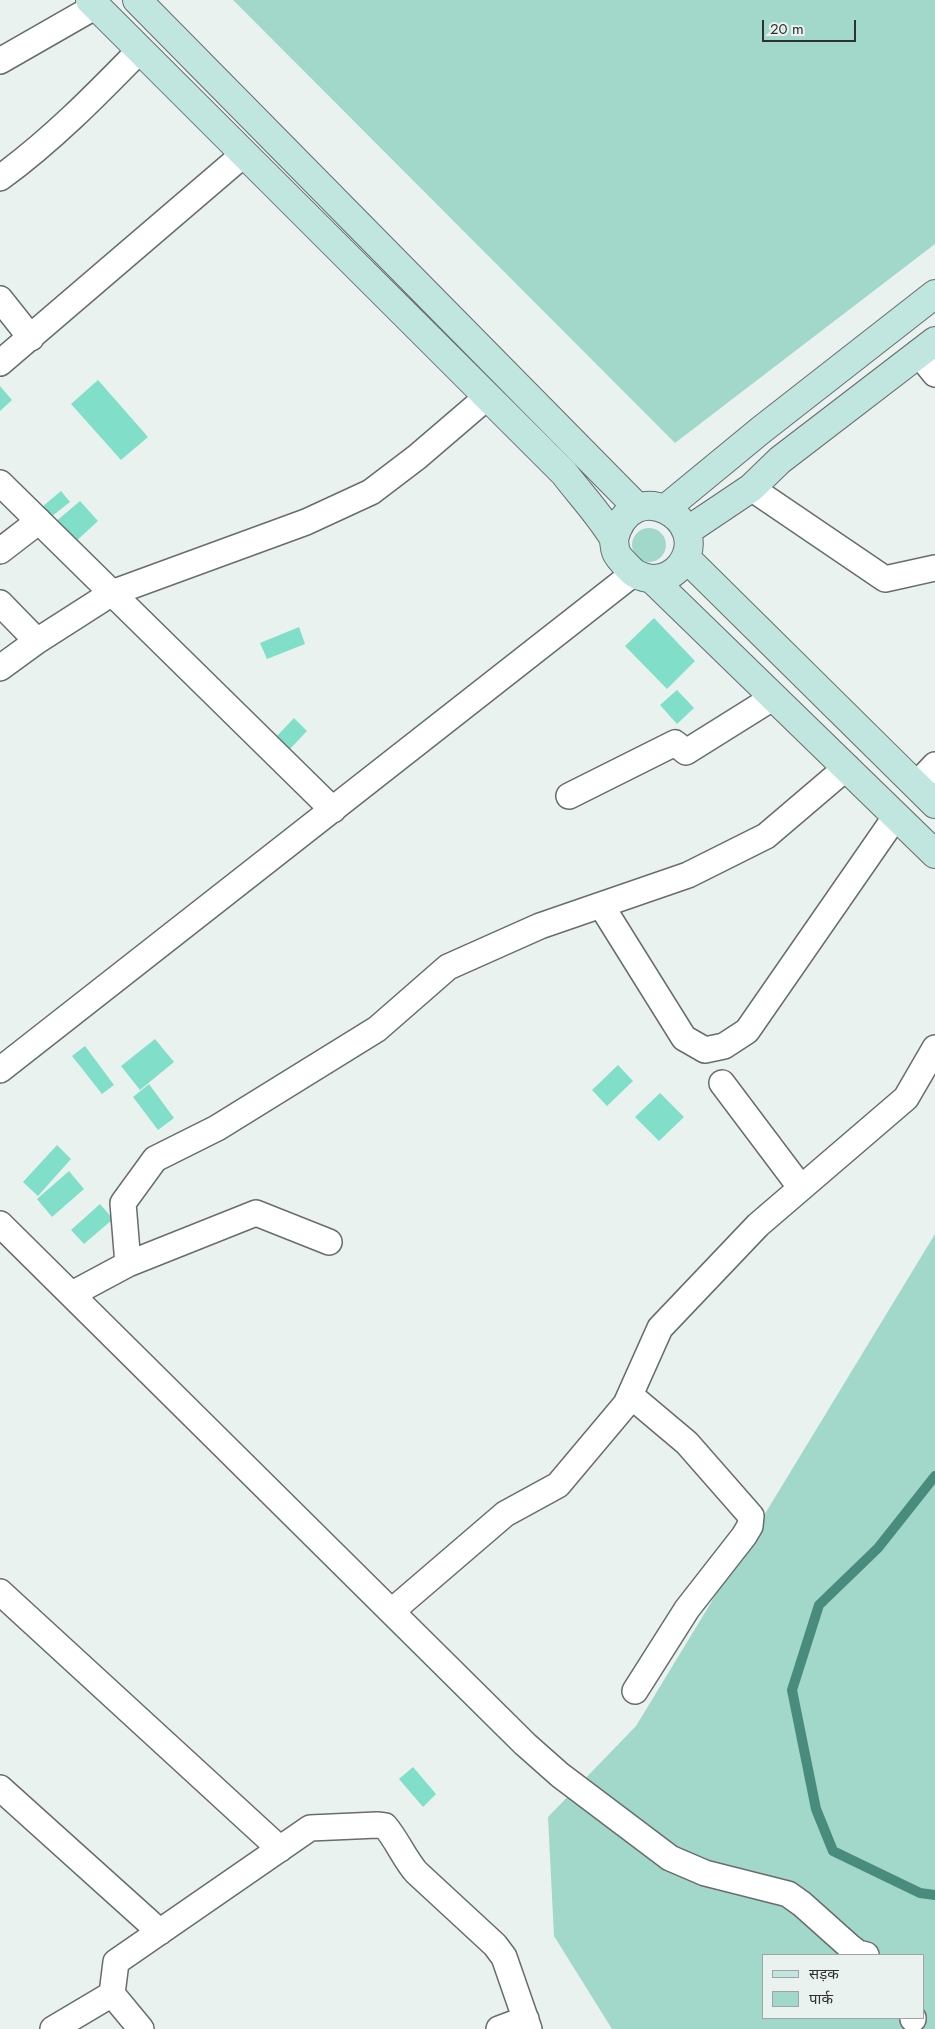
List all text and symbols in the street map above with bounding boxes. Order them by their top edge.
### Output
scale bar [765,10,859,42]
text: 20 m [770,18,804,40]
legend [762,1954,925,2019]
text: सड़क [809,1963,839,1985]
text: पार्क [809,1988,833,2010]

